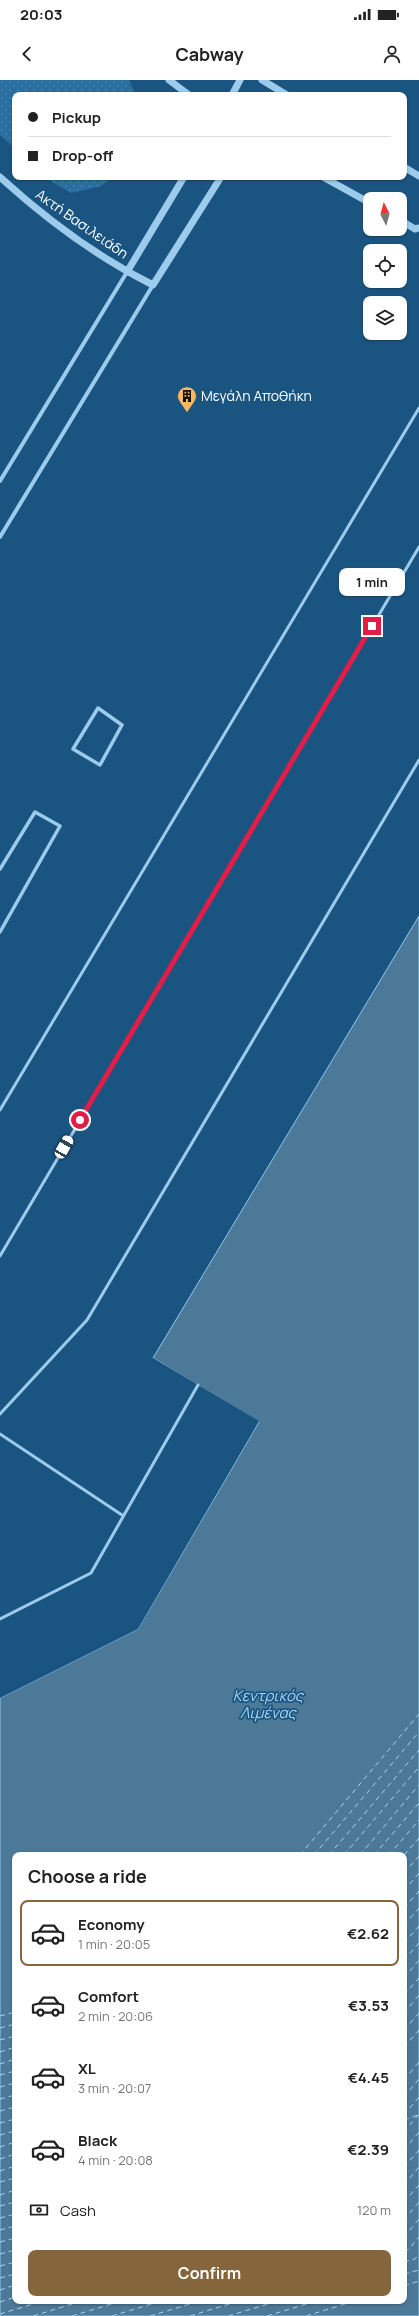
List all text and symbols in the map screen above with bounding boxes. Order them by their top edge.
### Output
text: 20:03 [20,4,63,25]
text: Cabway [175,42,244,66]
icon: back [16,43,38,65]
icon: person [381,43,403,65]
text: Pickup [52,107,101,128]
text: Drop-off [52,145,113,166]
street label: Ακτή Βασιλειάδη [32,185,132,263]
north arrow [363,192,407,236]
map controls [363,192,407,340]
button: locate [363,244,407,288]
button: layers [363,296,407,340]
building icon: Μεγάλη Αποθήκη [176,385,198,413]
place label: Μεγάλη Αποθήκη [201,386,312,405]
callout: 1 min [339,568,405,596]
text: 1 min [356,573,388,591]
route end [363,617,381,635]
route start [71,1111,89,1129]
car [53,1134,75,1160]
water label: Κεντρικός Λιμένας [233,1685,305,1723]
text: Choose a ride [28,1864,147,1888]
text: Economy [78,1914,145,1935]
icon: car [30,1915,66,1951]
text: €2.62 [347,1923,389,1944]
text: 1 min · 20:05 [78,1935,150,1953]
text: Comfort [78,1986,139,2007]
icon: car [30,1987,66,2023]
text: €3.53 [348,1995,389,2016]
text: 2 min · 20:06 [78,2007,153,2025]
text: XL [78,2058,96,2079]
icon: car [30,2059,66,2095]
text: €4.45 [348,2067,389,2088]
text: 3 min · 20:07 [78,2079,151,2097]
text: Black [78,2130,117,2151]
icon: car [30,2131,66,2167]
text: €2.39 [347,2139,389,2160]
text: 4 min · 20:08 [78,2151,153,2169]
icon: cash [28,2199,50,2221]
text: Cash [60,2200,96,2221]
text: 120 m [357,2201,391,2219]
button: Confirm [28,2250,391,2296]

